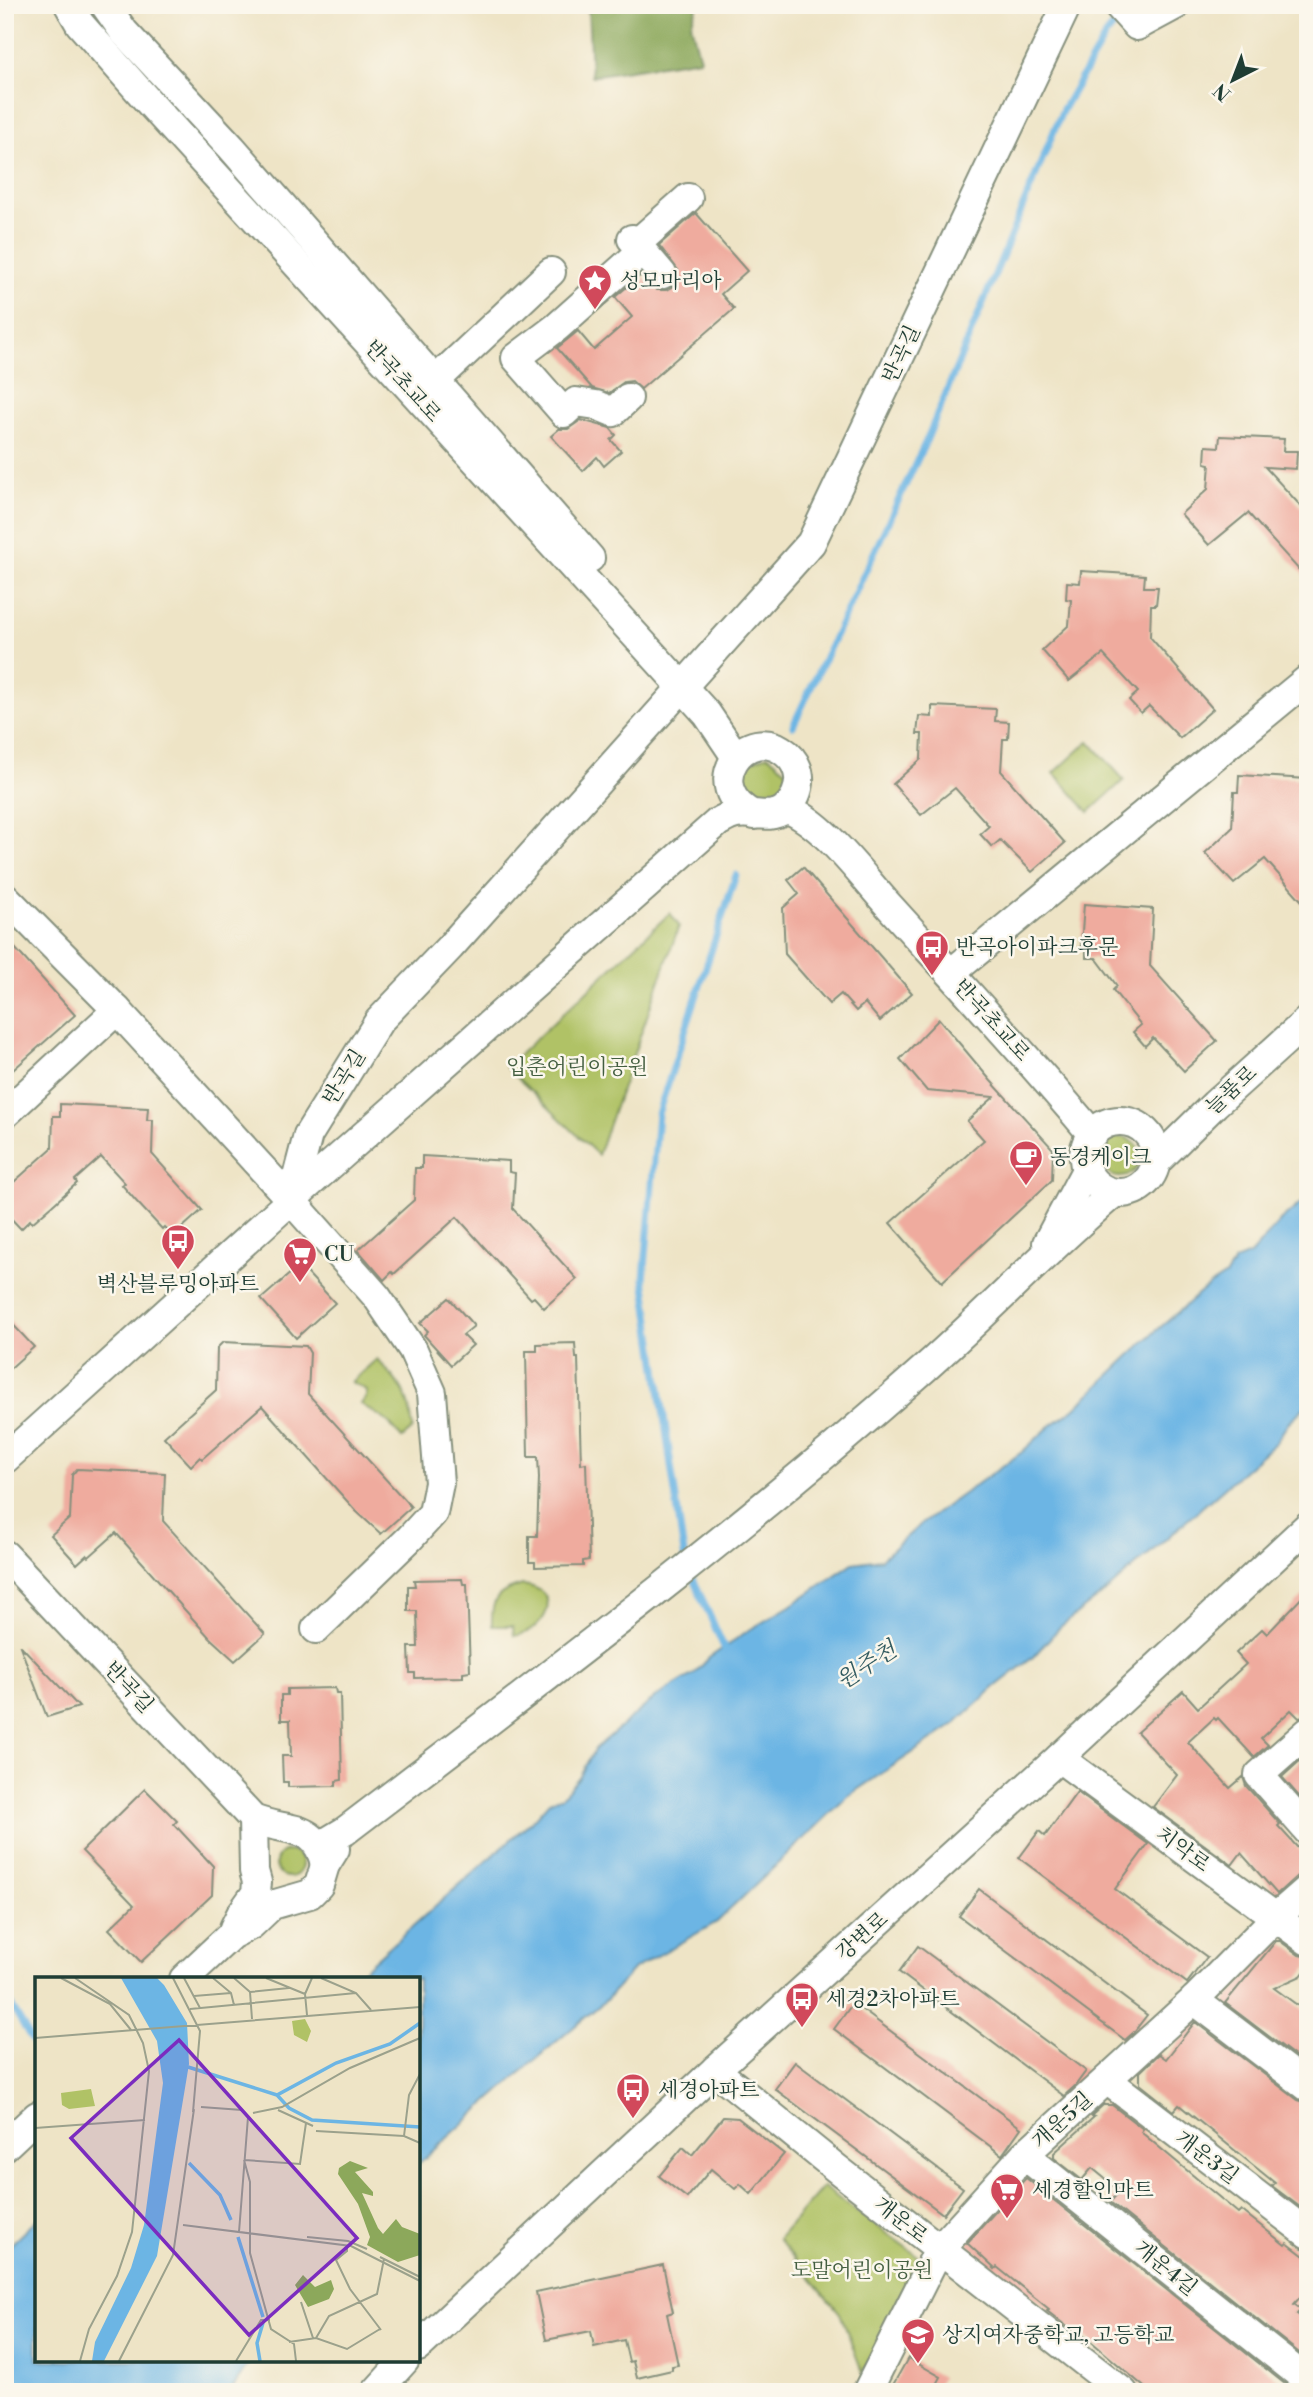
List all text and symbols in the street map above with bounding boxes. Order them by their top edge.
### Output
north arrow [1198,46,1268,116]
text: N [1209,78,1236,106]
place icon: 성모마리아 [576,262,614,311]
place label: 성모마리아 [620,269,722,295]
street label: 반곡길 [877,321,927,387]
street label: 반곡초교로 [359,335,446,428]
bus stop icon: 반곡아이파크후문 [913,928,951,977]
place label: 반곡아이파크후문 [956,935,1118,961]
street label: 반곡초교로 [948,974,1035,1067]
street label: 반곡길 [318,1045,372,1110]
park label: 입춘어린이공원 [506,1055,648,1081]
street label: 늘품로 [1201,1060,1263,1121]
cafe icon: 동경케이크 [1007,1138,1045,1187]
place label: 동경케이크 [1050,1145,1151,1171]
bus stop icon: 벽산블루밍아파트 [159,1222,197,1271]
supermarket icon: CU [281,1235,319,1284]
place label: CU [324,1242,354,1268]
place label: 벽산블루밍아파트 [97,1272,259,1298]
water label: 원주천 [831,1635,904,1696]
street label: 반곡길 [98,1657,159,1719]
street label: 치악로 [1150,1821,1215,1878]
street label: 강변로 [831,1907,894,1967]
inset map [35,1977,420,2362]
bus stop icon: 세경2차아파트 [783,1980,821,2029]
place label: 세경2차아파트 [826,1987,960,2013]
bus stop icon: 세경아파트 [614,2071,652,2120]
place label: 세경아파트 [658,2078,759,2104]
street label: 개운5길 [1027,2087,1098,2155]
street label: 개운3길 [1170,2126,1243,2190]
supermarket icon: 세경할인마트 [988,2171,1026,2220]
place label: 세경할인마트 [1032,2178,1154,2204]
street label: 개운로 [868,2192,932,2250]
street label: 개운4길 [1129,2236,1202,2302]
park label: 도말어린이공원 [791,2258,933,2284]
school or university icon: 상지여자중학교, 고등학교 [899,2316,937,2365]
place label: 상지여자중학교, 고등학교 [942,2323,1174,2349]

